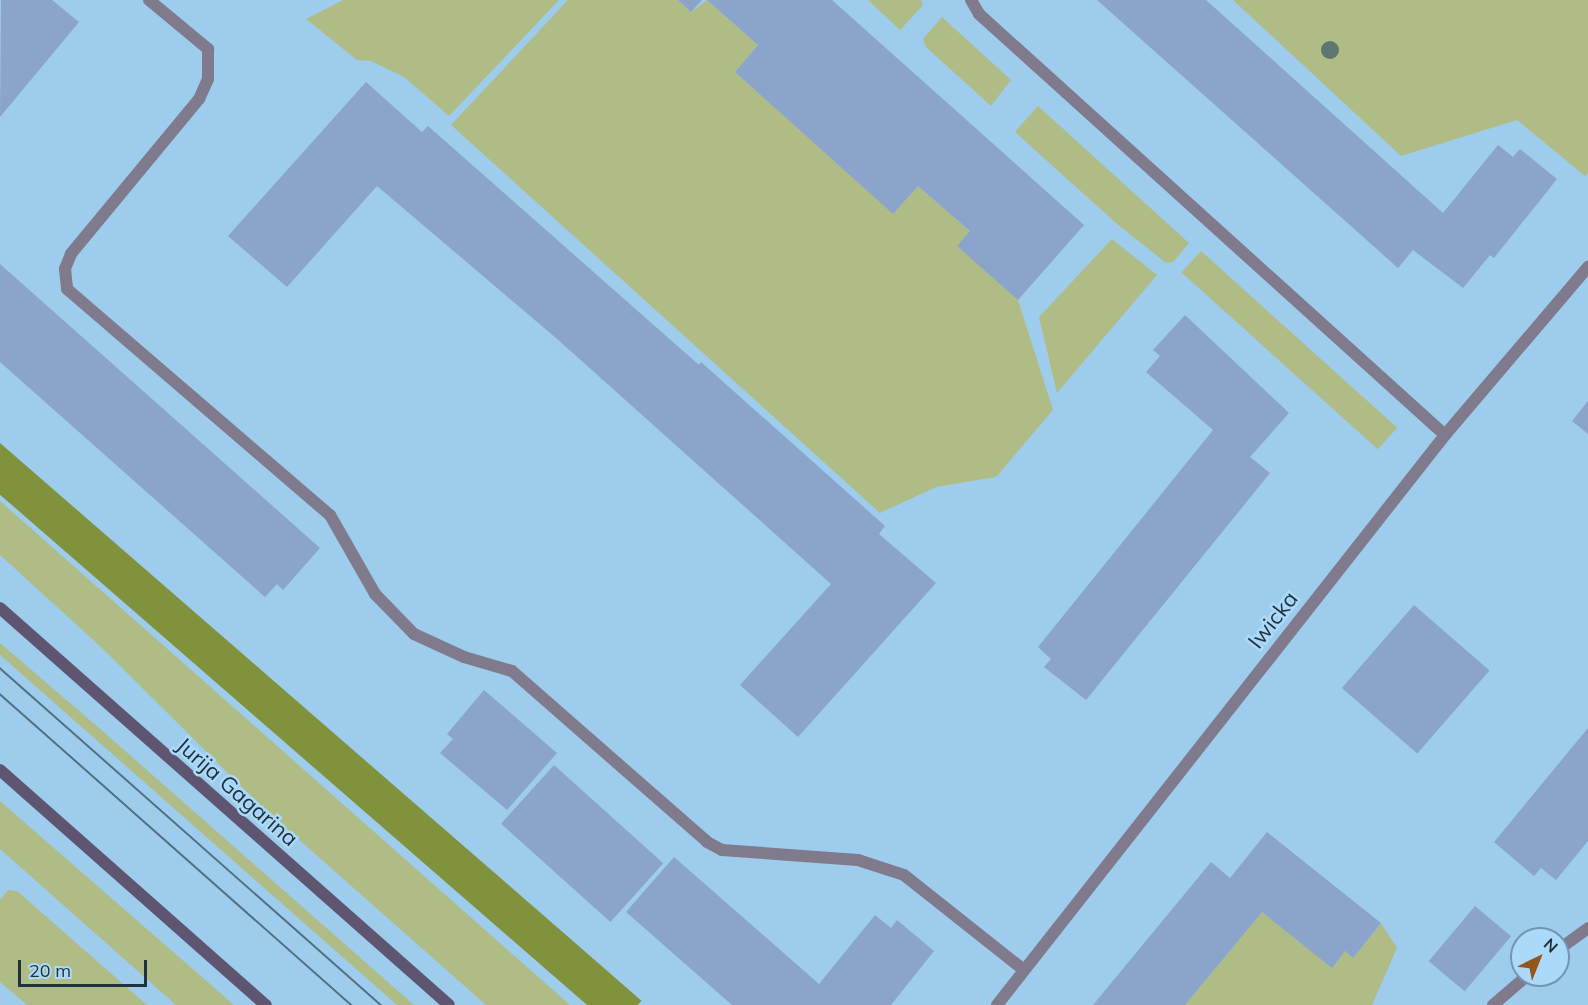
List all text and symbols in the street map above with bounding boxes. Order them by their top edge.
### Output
street label: Iwicka [1242,586,1304,654]
street label: Jurija Gagarina [171,732,303,852]
north arrow [1510,927,1570,987]
text: N [1540,934,1562,957]
scale bar [21,948,150,986]
text: 20 m [29,959,71,982]

